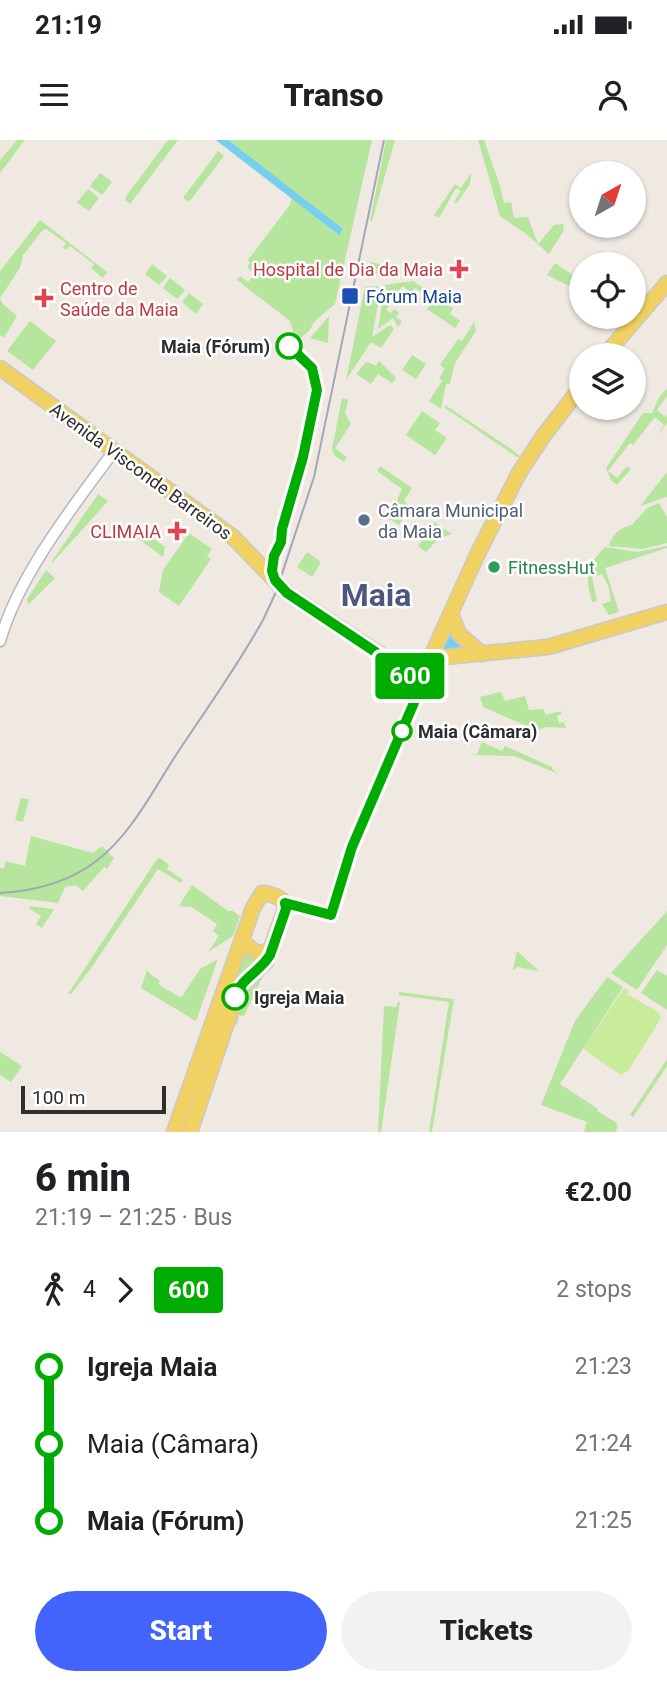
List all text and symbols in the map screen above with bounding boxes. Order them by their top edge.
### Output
text: 21:19 [35,10,102,40]
icon: menu [35,76,73,114]
text: Transo [284,76,383,114]
icon: person [594,76,632,114]
north arrow [569,161,646,238]
map controls [569,161,646,420]
button: locate [569,252,646,329]
place label: Hospital de Dia da Maia [253,259,443,280]
marker: Hospital de Dia da Maia [449,259,469,279]
place label: Centro de Saúde da Maia [60,278,179,320]
marker: Fórum Maia [340,286,360,306]
place label: Fórum Maia [366,286,462,307]
marker: Centro de Saúde da Maia [34,288,54,308]
marker: Maia (Fórum) [276,333,302,359]
place label: Maia (Fórum) [161,336,270,358]
button: layers [569,343,646,420]
street label: Avenida Visconde Barreiros [46,398,236,544]
place label: Câmara Municipal da Maia [378,500,523,542]
marker: Câmara Municipal da Maia [356,512,372,528]
place label: CLIMAIA [90,521,161,542]
marker: CLIMAIA [167,521,187,541]
place label: FitnessHut [508,557,595,578]
marker: FitnessHut [486,559,502,575]
district label: Maia [341,576,411,614]
line badge: 600 [370,653,450,699]
text: 600 [389,662,431,690]
marker: Maia (Câmara) [392,721,412,741]
place label: Maia (Câmara) [418,721,537,743]
marker: Igreja Maia [222,984,248,1010]
place label: Igreja Maia [254,987,345,1008]
scale bar [21,1083,166,1115]
text: 100 m [32,1086,85,1109]
text: 6 min [35,1156,131,1200]
text: €2.00 [565,1177,632,1207]
text: 21:19 – 21:25 · Bus [35,1204,232,1231]
icon: walk [35,1271,73,1309]
icon: forward [106,1271,144,1309]
text: 4 [83,1276,96,1303]
text: 600 [168,1276,209,1304]
text: 2 stops [556,1276,632,1303]
text: Igreja Maia [87,1352,217,1382]
text: 21:23 [575,1353,632,1380]
text: Maia (Câmara) [87,1429,259,1459]
text: 21:24 [575,1430,632,1457]
text: Maia (Fórum) [87,1506,244,1536]
text: 21:25 [575,1507,632,1534]
button: Start [35,1591,327,1671]
button: Tickets [341,1591,632,1671]

